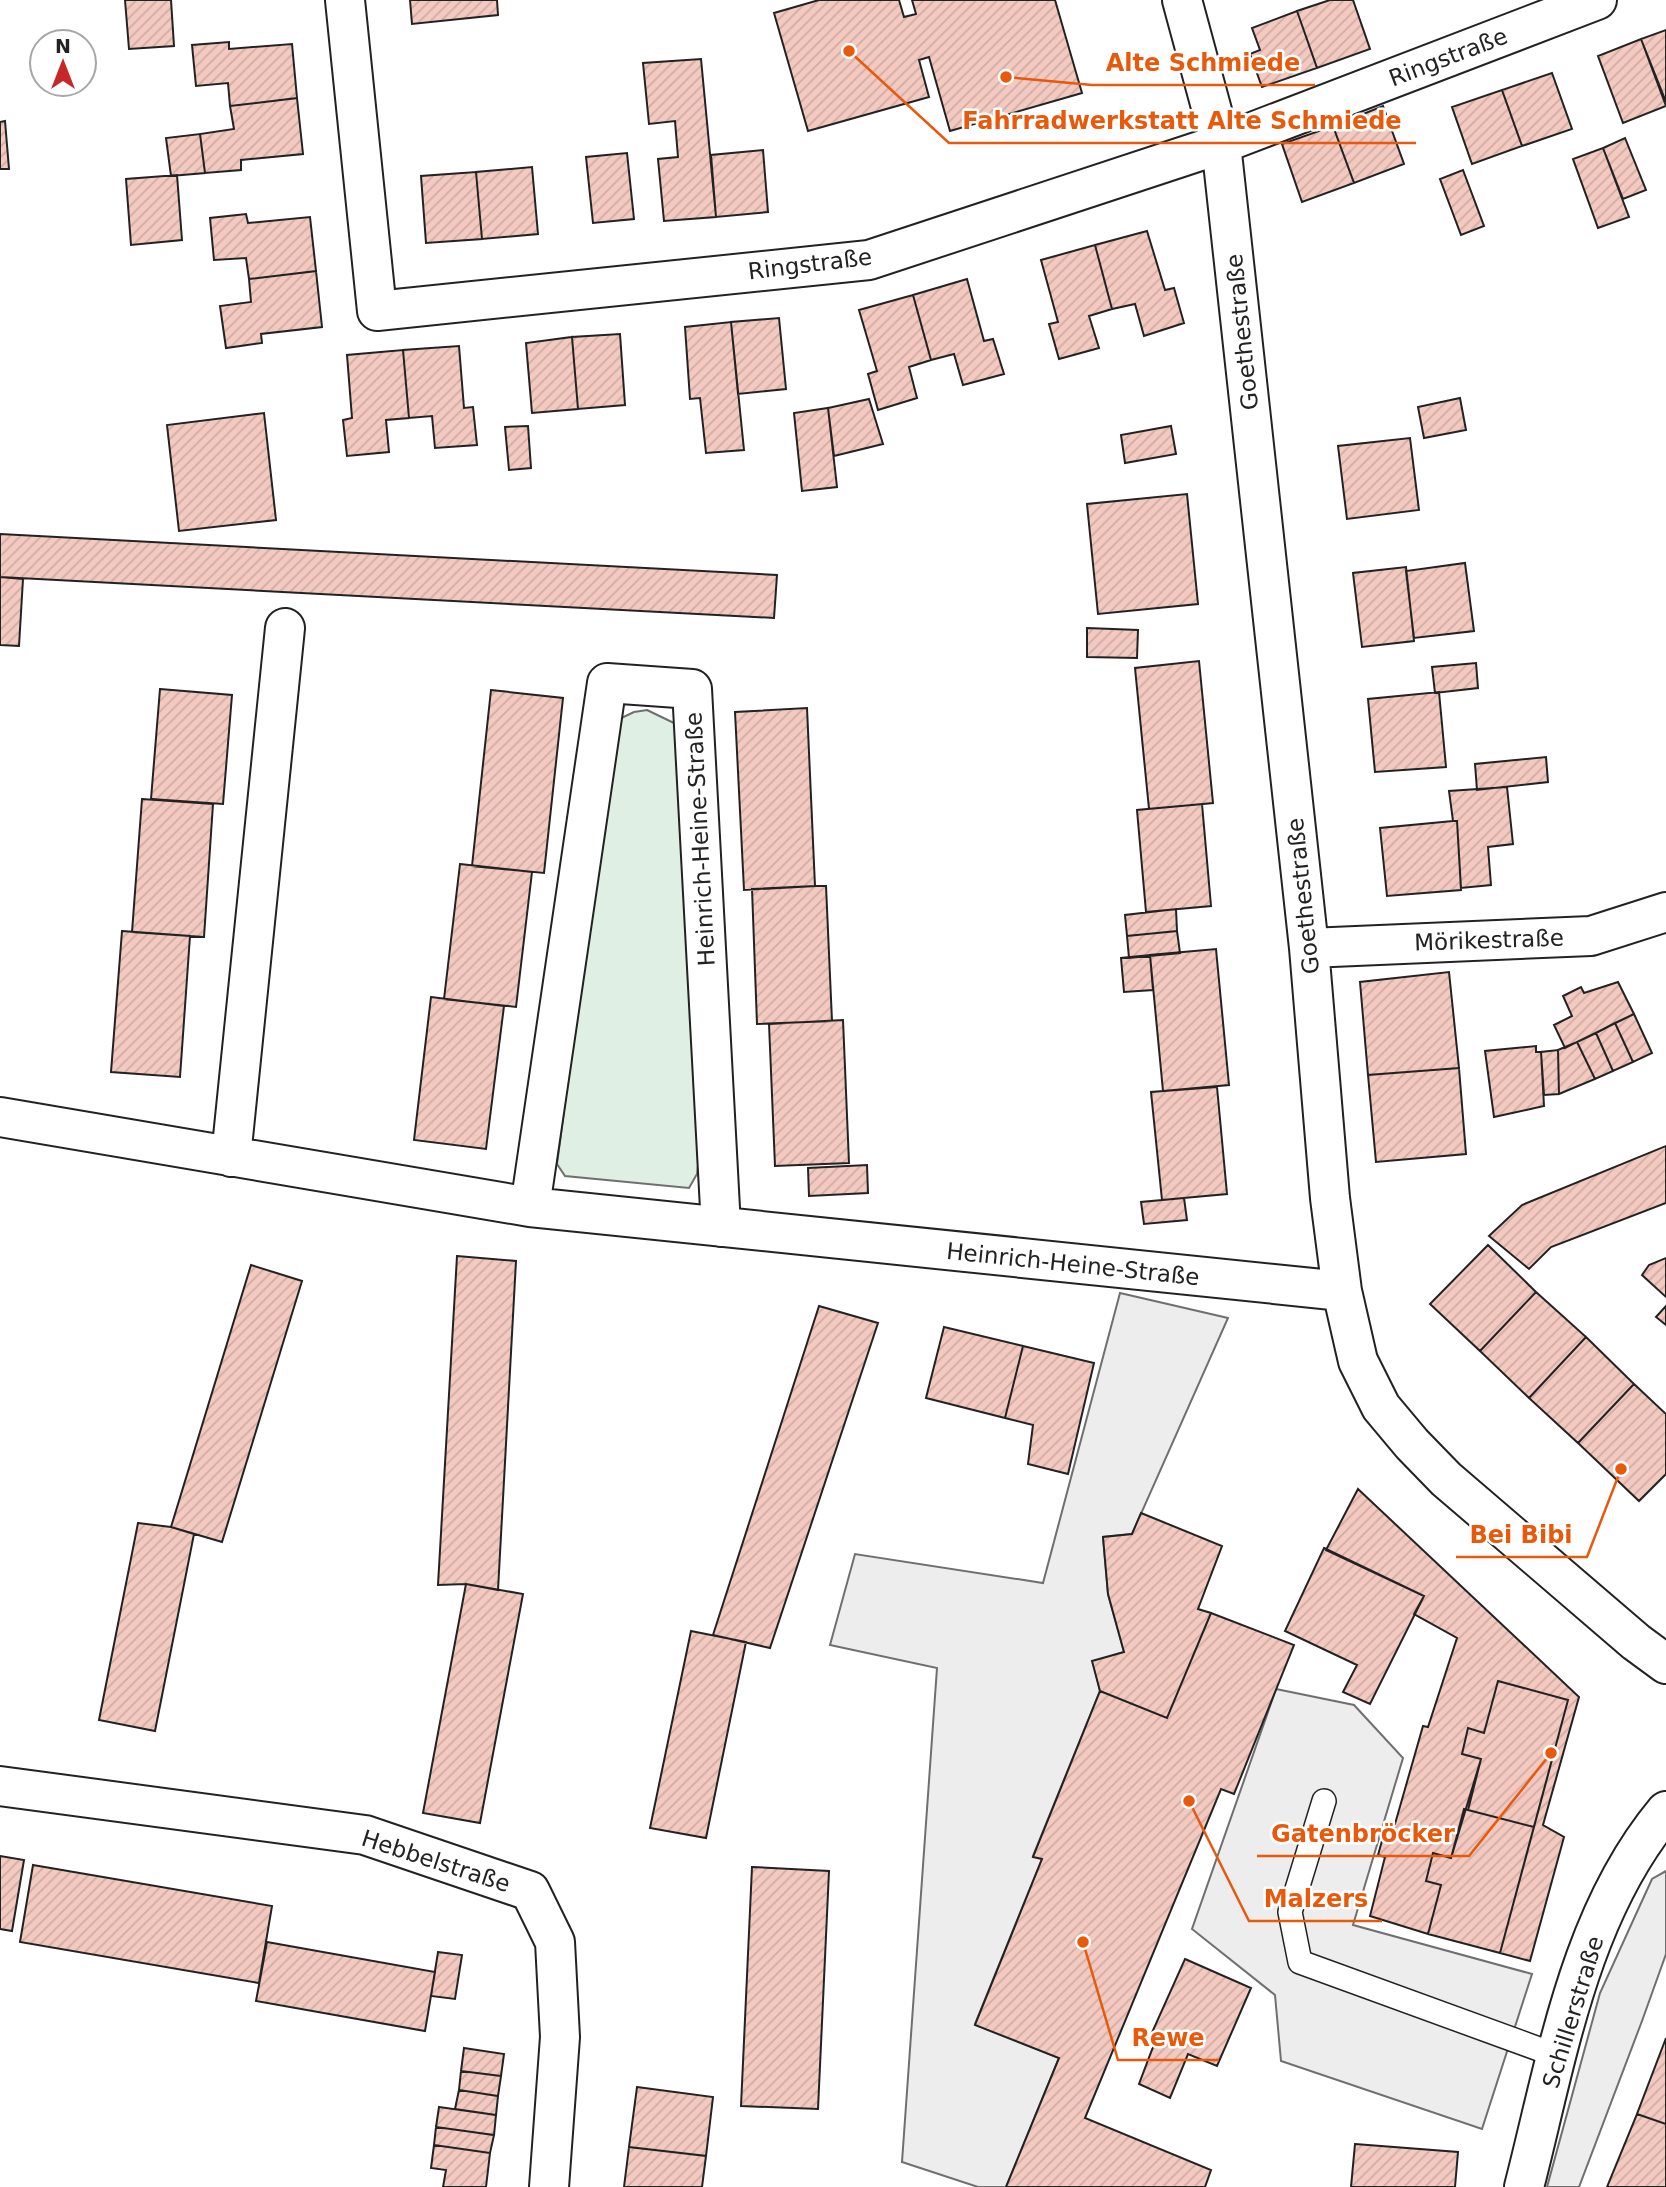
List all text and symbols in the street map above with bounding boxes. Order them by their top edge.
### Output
street label: Ringstraße [1385,23,1511,91]
north arrow [28,28,98,98]
text: N [55,35,71,57]
callout: Alte Schmiede [1092,40,1315,85]
text: Alte Schmiede [1106,49,1300,77]
callout: Fahrradwerkstatt Alte Schmiede [949,98,1416,143]
text: Fahrradwerkstatt Alte Schmiede [962,107,1402,135]
street label: Ringstraße [747,243,873,285]
street label: Goethestraße [1221,253,1263,411]
street label: Heinrich-Heine-Straße [680,711,720,967]
street label: Goethestraße [1282,817,1324,975]
street label: Mörikestraße [1414,924,1564,956]
street label: Heinrich-Heine-Straße [945,1238,1201,1290]
callout: Bei Bibi [1456,1512,1587,1557]
text: Bei Bibi [1469,1521,1573,1549]
callout: Gatenbröcker [1257,1811,1469,1856]
text: Gatenbröcker [1271,1820,1455,1848]
street label: Hebbelstraße [359,1825,513,1897]
callout: Malzers [1249,1876,1382,1921]
text: Malzers [1264,1885,1368,1913]
street label: Schillerstraße [1538,1933,1608,2091]
callout: Rewe [1118,2015,1219,2060]
text: Rewe [1131,2024,1205,2052]

